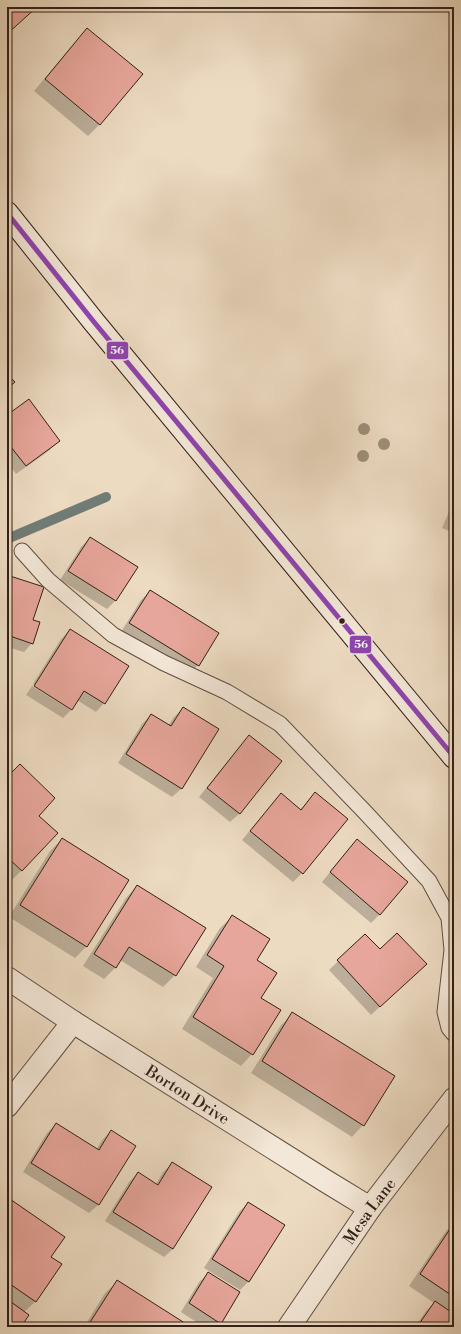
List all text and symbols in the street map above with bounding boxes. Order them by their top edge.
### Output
line badge: 56 [106,341,129,360]
text: 56 [110,344,124,358]
unlabelled marker [337,616,347,626]
line badge: 56 [349,635,372,654]
text: 56 [354,638,368,652]
street label: Borton Drive [141,1061,233,1129]
street label: Mesa Lane [339,1174,400,1248]

